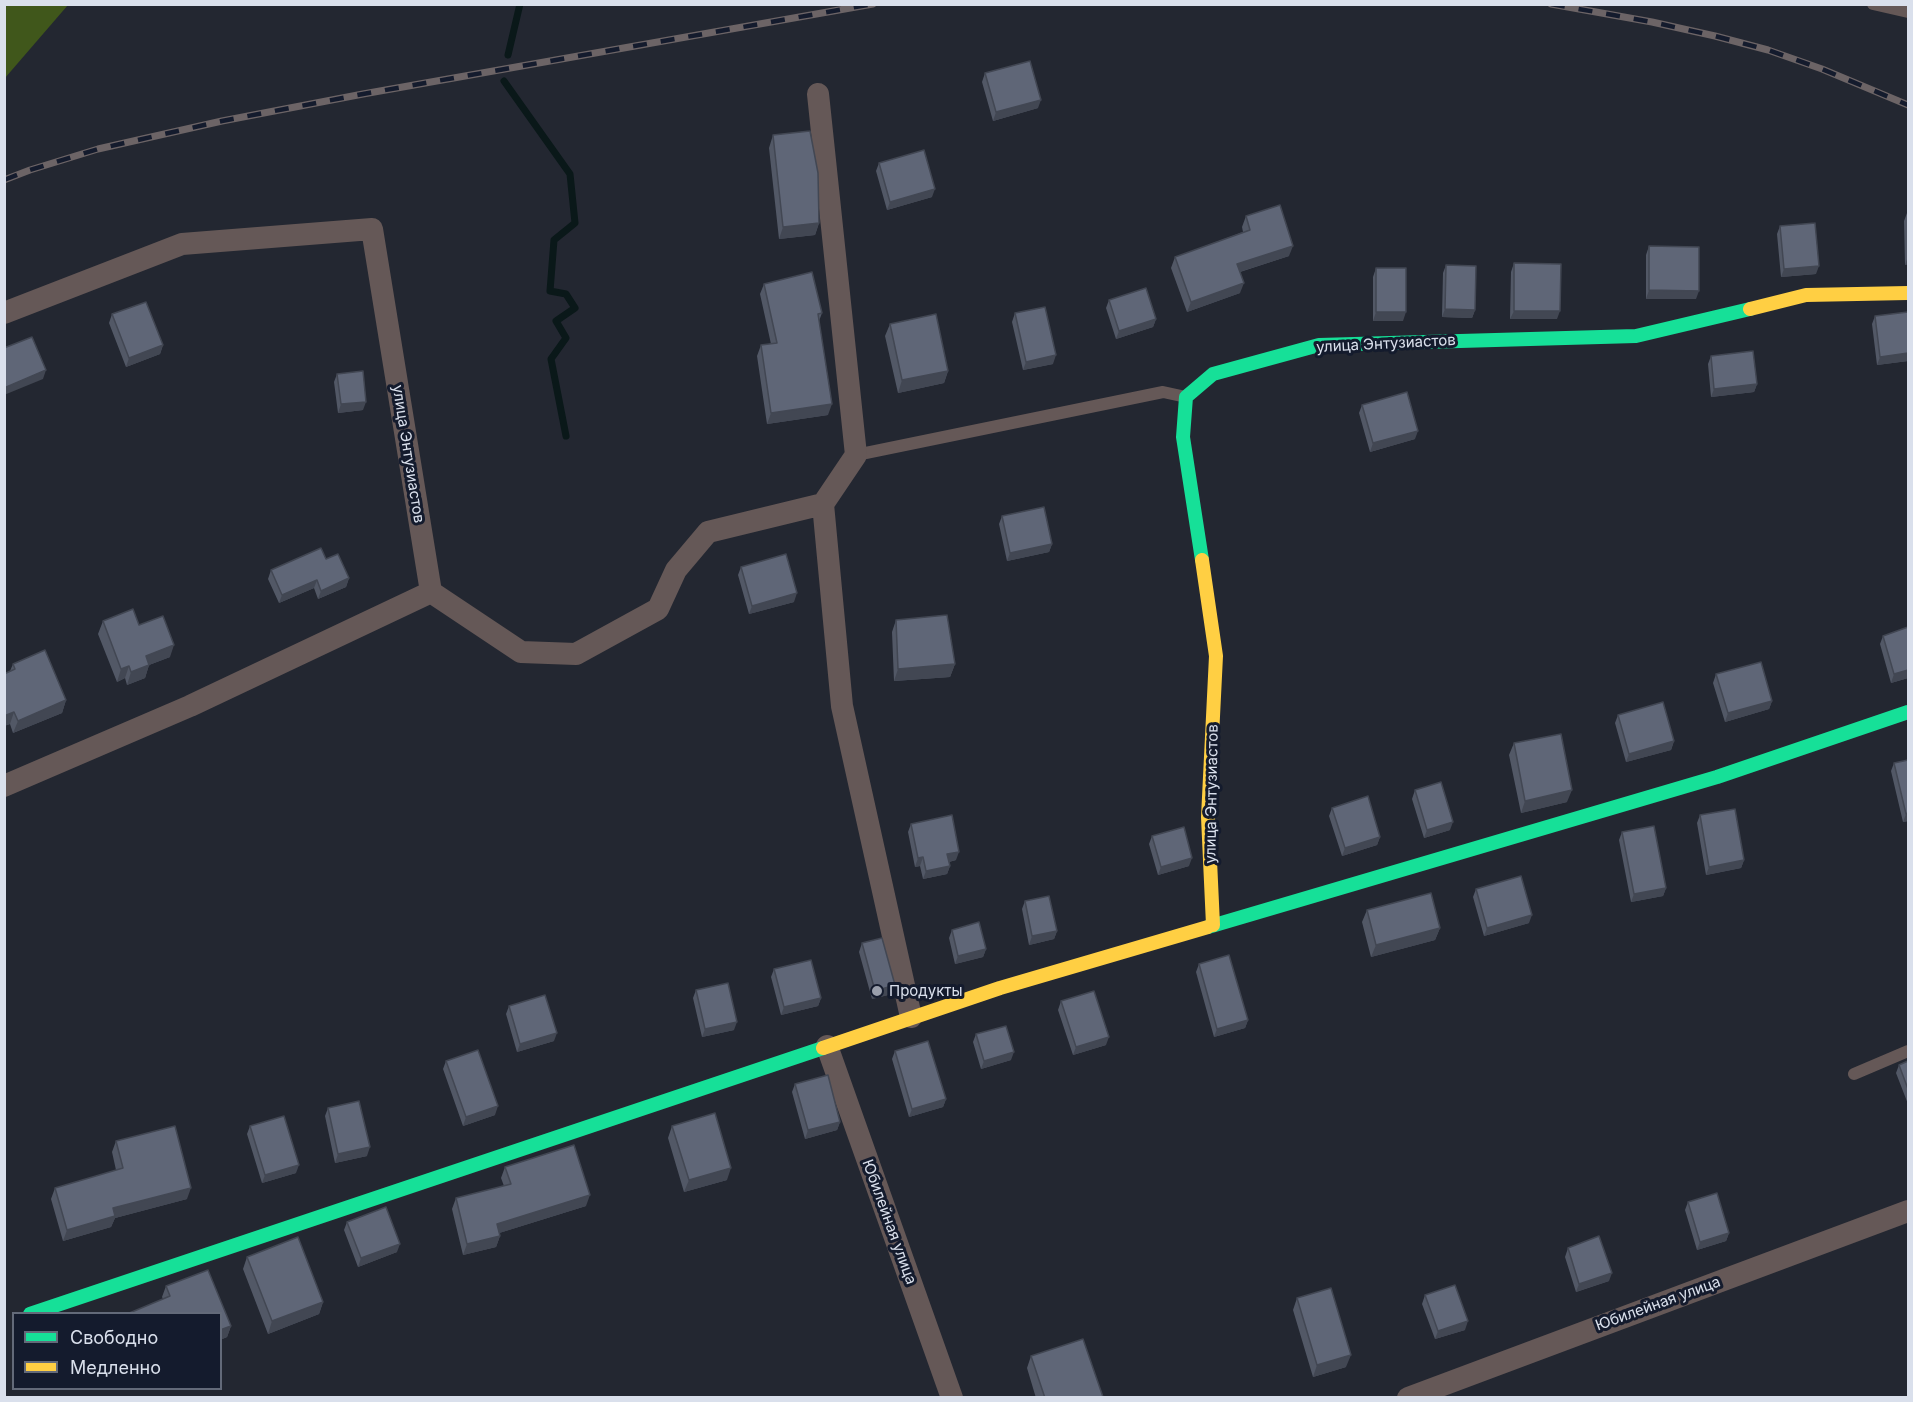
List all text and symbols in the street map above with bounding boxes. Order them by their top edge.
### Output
street label: улица Энтузиастов [1316,331,1456,357]
street label: улица Энтузиастов [388,384,428,524]
street label: улица Энтузиастов [1202,724,1222,864]
place label: Продукты [889,982,963,1000]
marker: Продукты [870,984,884,998]
street label: Юбилейная улица [858,1157,920,1287]
street label: Юбилейная улица [1593,1273,1723,1335]
legend [12,1312,222,1390]
text: Свободно [70,1327,158,1348]
text: Медленно [70,1357,161,1378]

